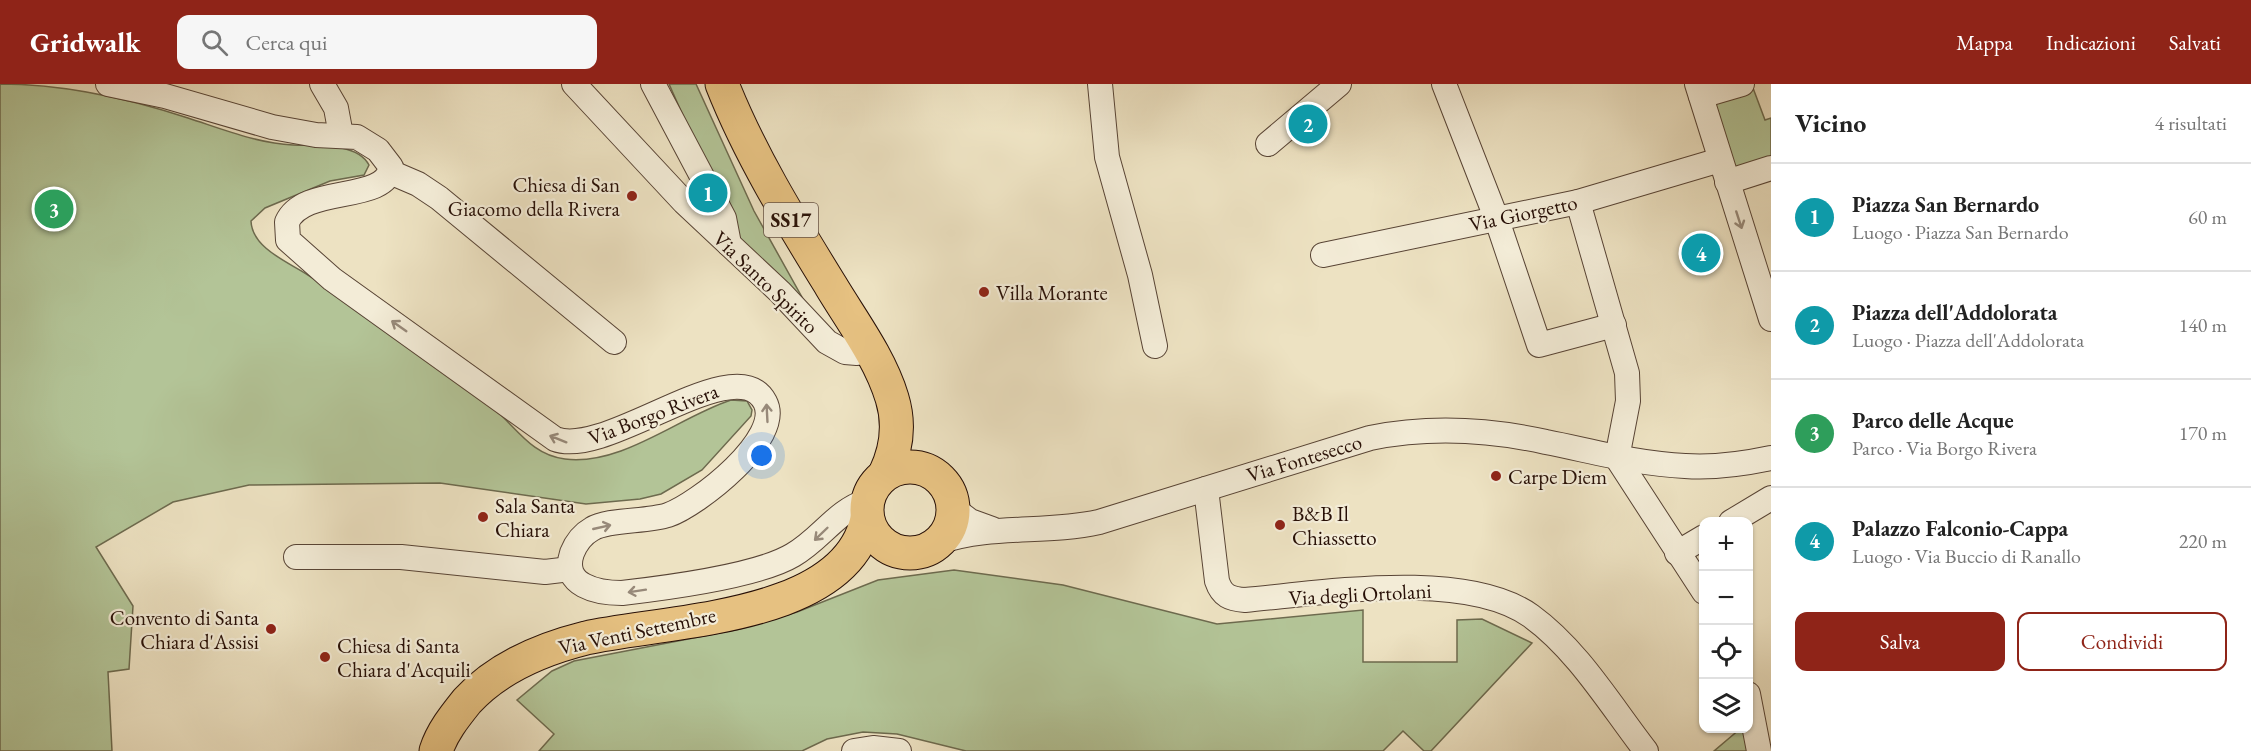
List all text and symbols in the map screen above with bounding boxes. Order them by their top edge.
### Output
search box [177,15,597,69]
text: Gridwalk [30,24,141,60]
icon: search [198,26,231,59]
text: Cerca qui [246,28,327,57]
text: Mappa [1956,29,2013,56]
text: Indicazioni [2046,29,2136,56]
text: Salvati [2169,29,2221,56]
pin: 2 [1288,102,1328,147]
text: Vicino [1795,106,1866,140]
text: 4 risultati [2155,110,2227,136]
pin: 1 [688,170,728,216]
place label: Chiesa di San Giacomo della Rivera [448,171,621,222]
pin: 3 [34,186,74,232]
street label: Via Giorgetto [1466,188,1580,238]
marker: Chiesa di San Giacomo della Rivera [625,189,639,203]
text: Piazza San Bernardo [1852,190,2039,219]
road number: SS17 [764,203,818,237]
text: 1 [1809,204,1820,230]
text: 60 m [2188,204,2227,230]
one-way arrow [1735,210,1746,229]
text: Luogo · Piazza San Bernardo [1852,219,2069,245]
street label: Via Santo Spirito [707,225,825,339]
pin: 4 [1682,230,1720,276]
place label: Villa Morante [996,279,1108,306]
marker: Villa Morante [977,285,991,299]
text: Piazza dell'Addolorata [1852,298,2057,327]
text: 2 [1809,312,1820,338]
text: 140 m [2179,312,2227,338]
one-way arrow [392,320,408,332]
text: Luogo · Piazza dell'Addolorata [1852,327,2084,353]
street label: Via Borgo Rivera [584,377,722,451]
one-way arrow [761,404,772,423]
text: Parco delle Acque [1852,406,2014,435]
text: 3 [1809,420,1820,446]
text: 170 m [2179,420,2227,446]
street label: Via Fontesecco [1243,428,1365,488]
one-way arrow [549,433,567,444]
text: Parco · Via Borgo Rivera [1852,435,2037,461]
your location [747,441,776,470]
place label: Carpe Diem [1508,463,1607,490]
marker: Carpe Diem [1489,469,1503,483]
place label: Sala Santa Chiara [495,492,576,543]
place label: B&B Il Chiassetto [1292,500,1377,551]
marker: Sala Santa Chiara [476,510,490,524]
text: Palazzo Falconio-Cappa [1852,514,2068,543]
map controls [1699,517,1753,733]
button: + [1699,517,1753,571]
marker: B&B Il Chiassetto [1273,518,1287,532]
one-way arrow [592,520,611,532]
one-way arrow [813,527,828,542]
text: 4 [1809,528,1820,554]
text: 220 m [2179,528,2227,554]
text: Luogo · Via Buccio di Ranallo [1852,543,2081,569]
button: − [1699,571,1753,625]
street label: Via degli Ortolani [1288,577,1432,611]
one-way arrow [628,585,648,596]
street label: Via Venti Settembre [556,601,718,661]
place label: Convento di Santa Chiara d'Assisi [110,604,260,655]
button: Salva [1795,612,2005,671]
button: Condividi [2017,612,2227,671]
marker: Convento di Santa Chiara d'Assisi [264,622,278,636]
button: locate [1699,625,1753,679]
place label: Chiesa di Santa Chiara d'Acquili [337,632,471,683]
marker: Chiesa di Santa Chiara d'Acquili [318,650,332,664]
button: layers [1699,679,1753,733]

